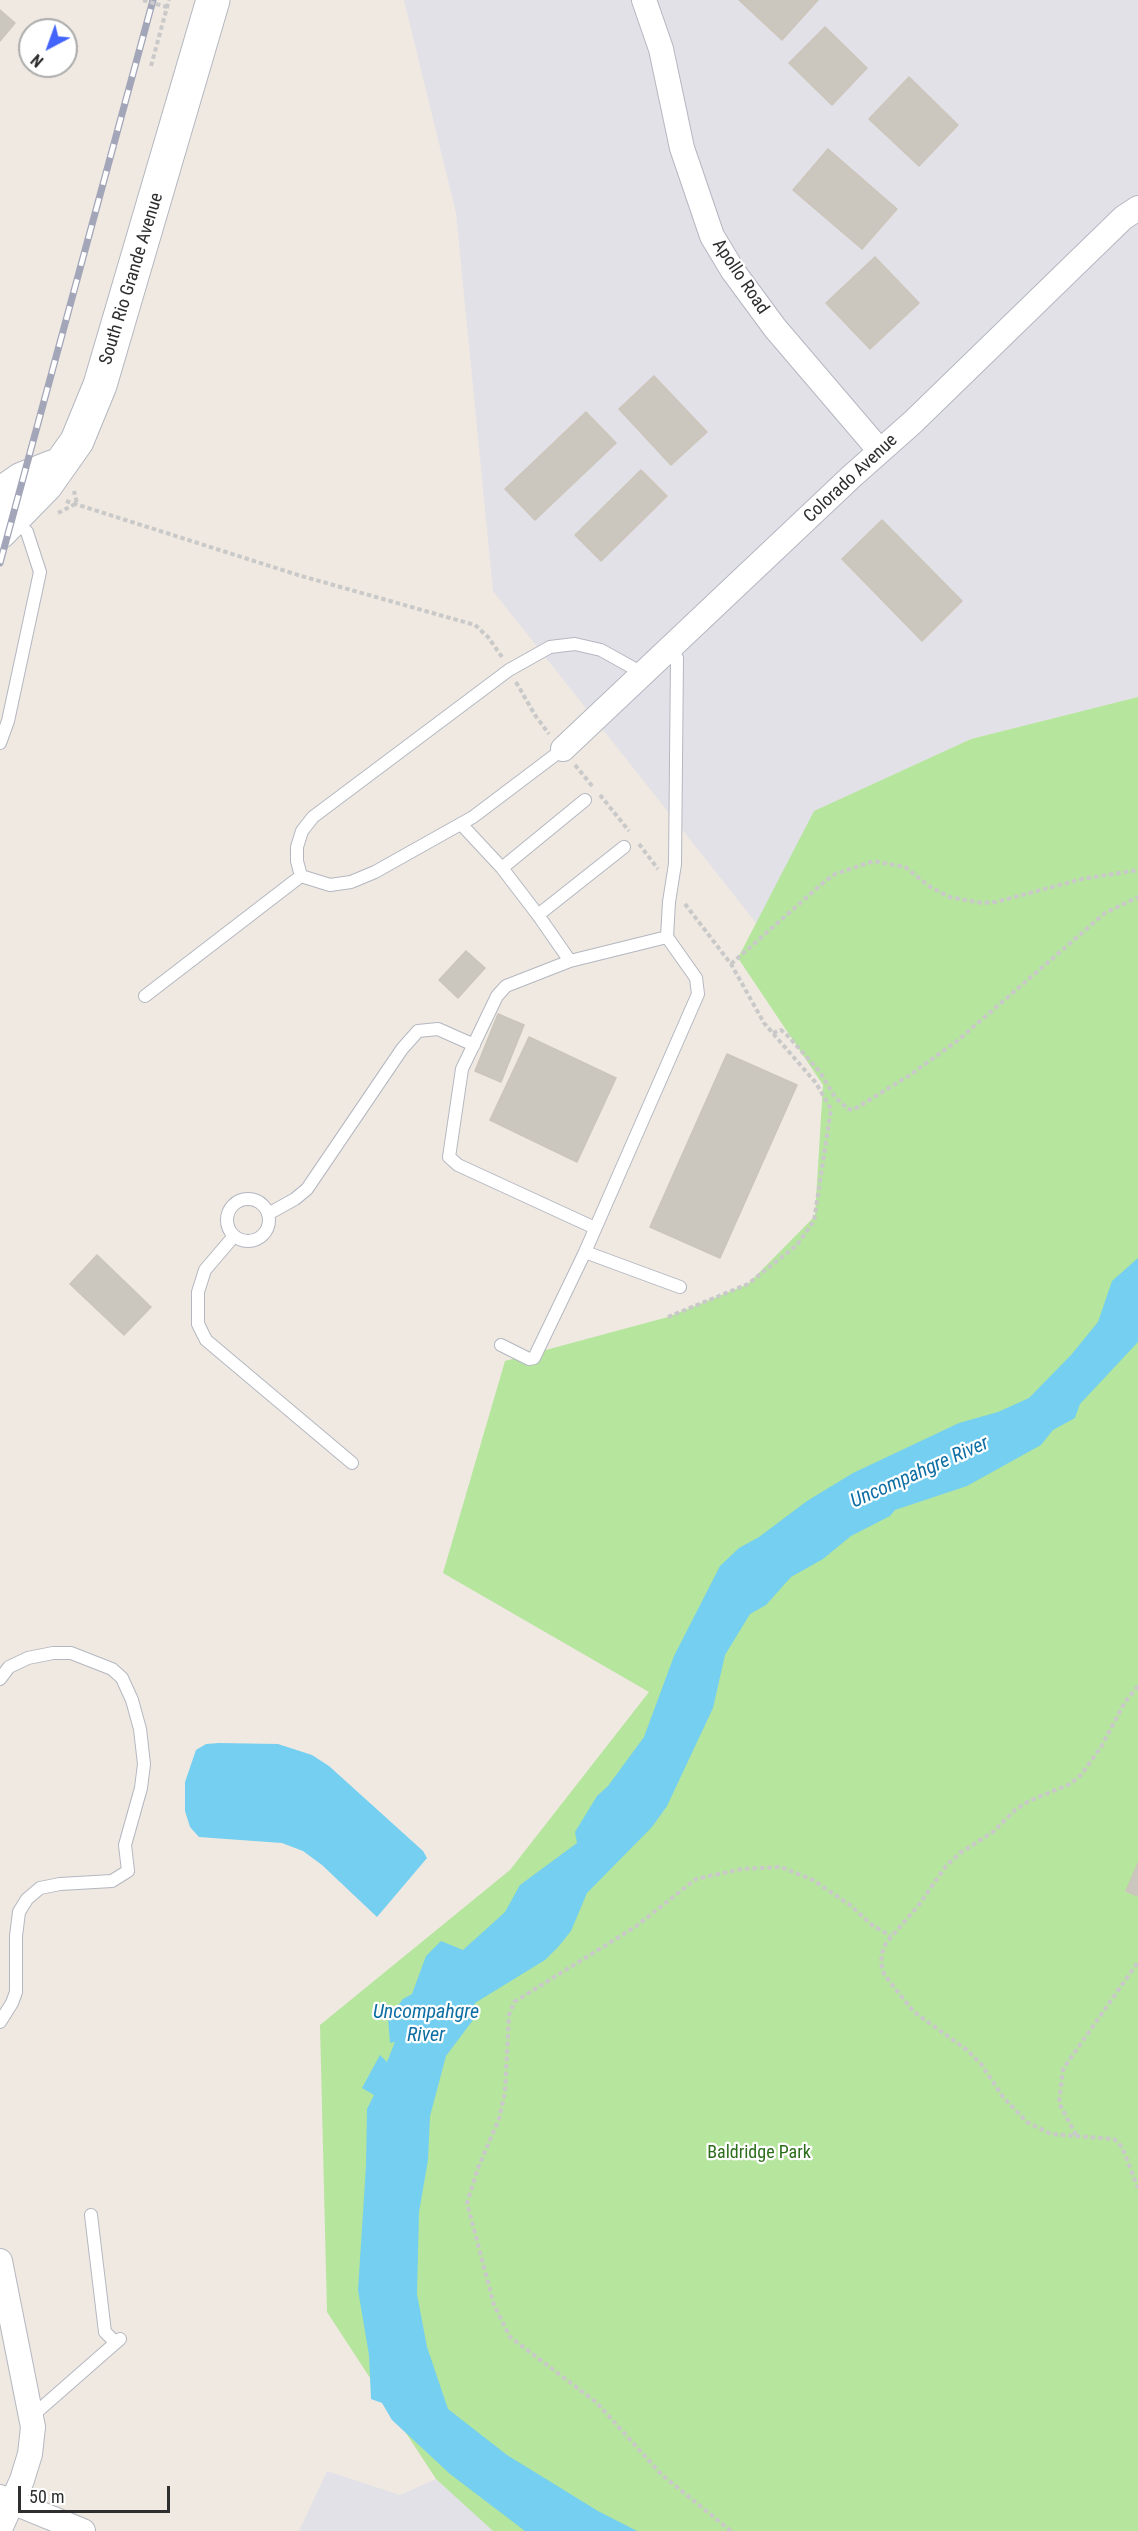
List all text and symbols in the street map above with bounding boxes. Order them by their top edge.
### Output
north arrow [18,18,78,78]
text: N [27,50,47,71]
street label: South Rio Grande Avenue [96,190,168,368]
street label: Apollo Road [707,235,773,319]
street label: Colorado Avenue [800,430,902,528]
water label: Uncompahgre River [847,1432,993,1514]
water label: Uncompahgre River [373,2001,479,2048]
park label: Baldridge Park [707,2142,811,2164]
scale bar [21,2474,172,2512]
text: 50 m [29,2486,64,2507]

